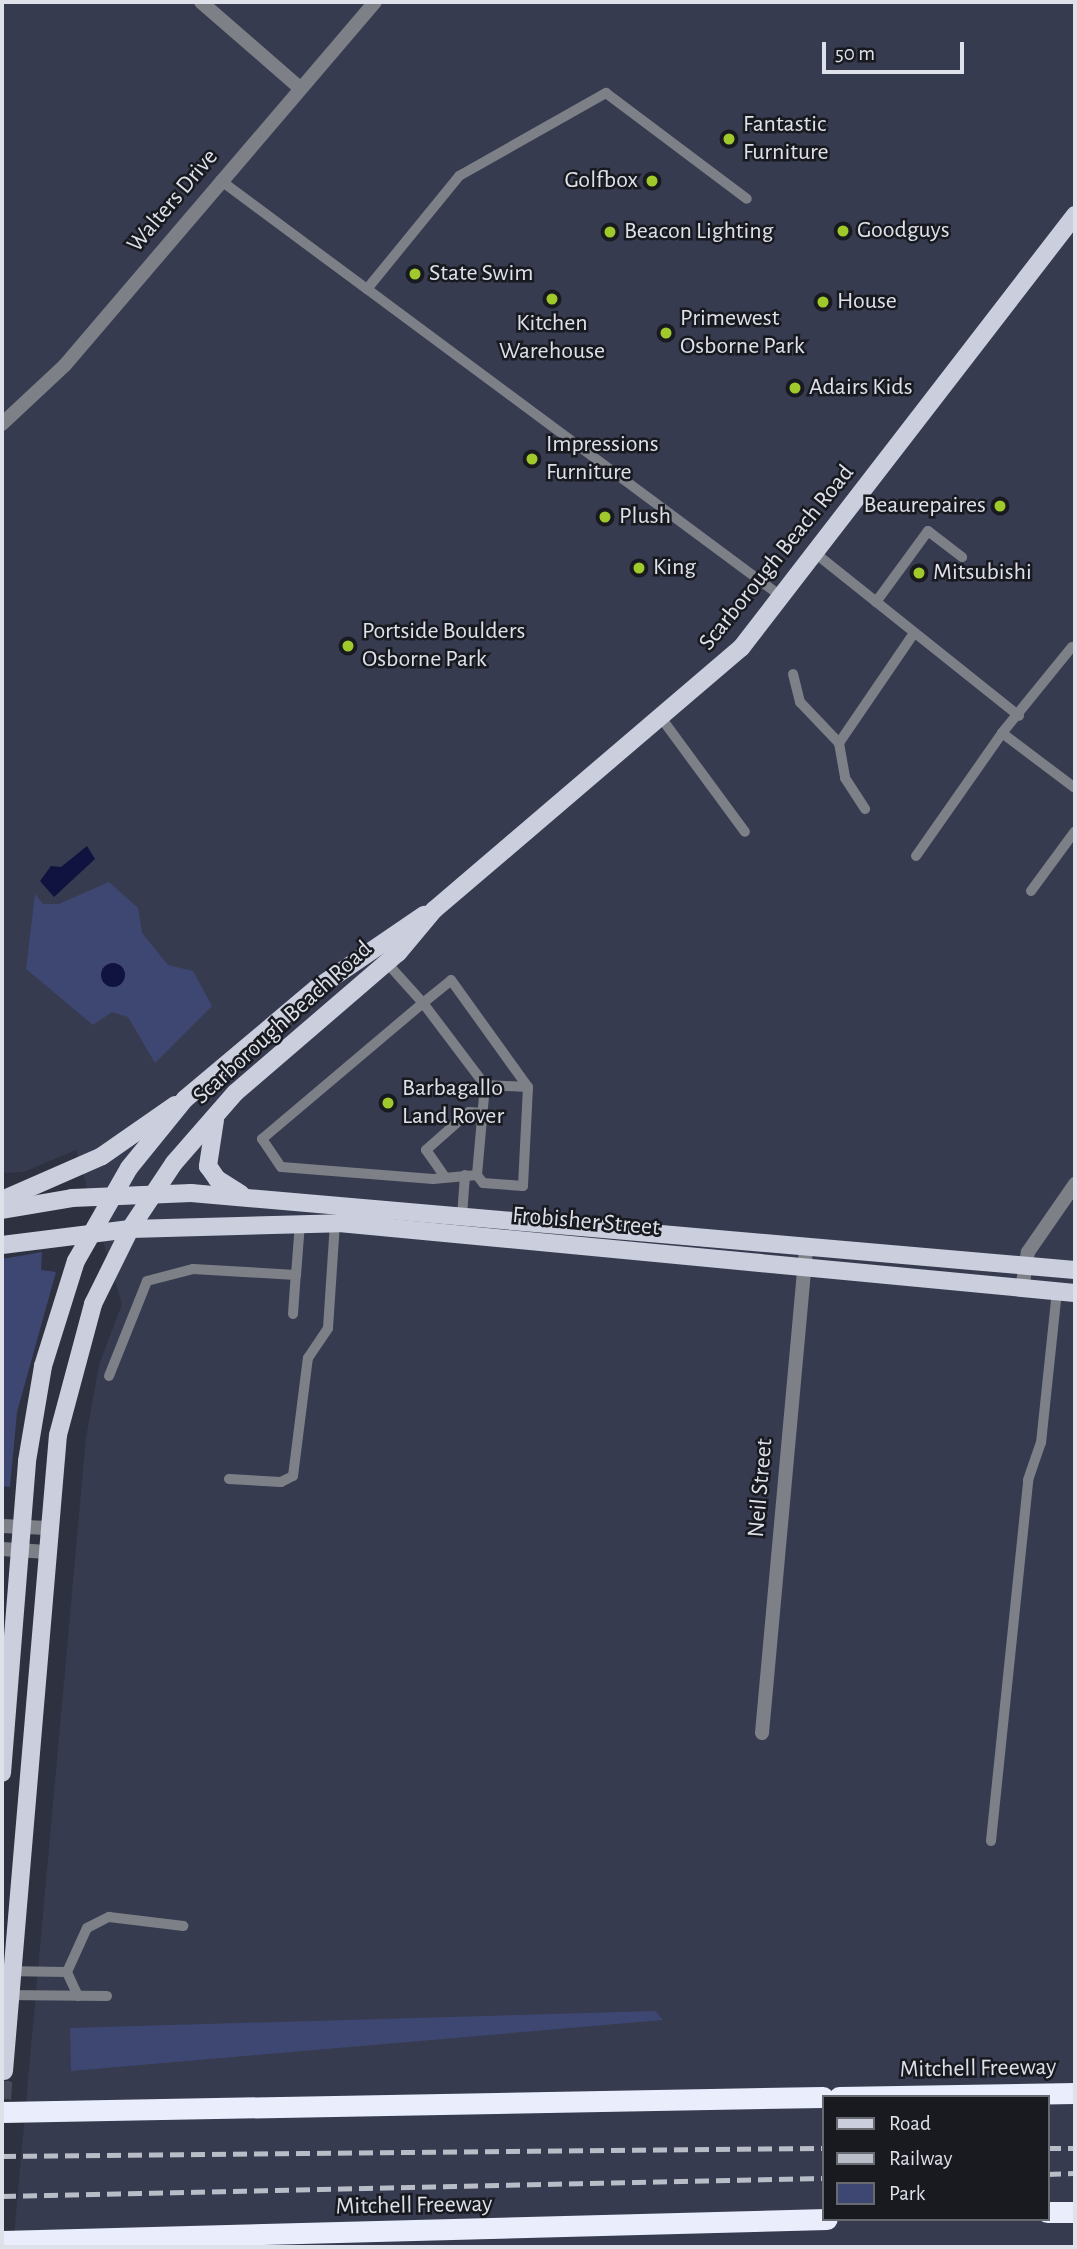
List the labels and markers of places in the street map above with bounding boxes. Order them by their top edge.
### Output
place label: Fantastic Furniture [743,111,829,167]
marker: Fantastic Furniture [721,131,737,147]
place label: Golfbox [564,167,638,195]
marker: Golfbox [644,173,660,189]
place label: Goodguys [857,217,950,245]
place label: Beacon Lighting [624,218,773,246]
marker: Goodguys [835,223,851,239]
marker: Beacon Lighting [602,224,618,240]
place label: State Swim [429,260,533,288]
marker: State Swim [407,266,423,282]
place label: House [837,288,897,316]
marker: Kitchen Warehouse [544,291,560,307]
marker: House [815,294,831,310]
place label: Primewest Osborne Park [680,305,805,361]
place label: Kitchen Warehouse [499,310,605,366]
marker: Primewest Osborne Park [658,325,674,341]
place label: Adairs Kids [809,374,913,402]
marker: Adairs Kids [787,380,803,396]
place label: Impressions Furniture [546,431,659,487]
marker: Impressions Furniture [524,451,540,467]
place label: Beaurepaires [864,492,986,520]
marker: Beaurepaires [992,498,1008,514]
place label: Plush [619,503,671,531]
marker: Plush [597,509,613,525]
place label: King [653,554,696,582]
place label: Mitsubishi [933,559,1032,587]
marker: King [631,560,647,576]
marker: Mitsubishi [911,565,927,581]
place label: Portside Boulders Osborne Park [362,618,525,674]
marker: Portside Boulders Osborne Park [340,638,356,654]
place label: Barbagallo Land Rover [402,1075,504,1131]
marker: Barbagallo Land Rover [380,1095,396,1111]

